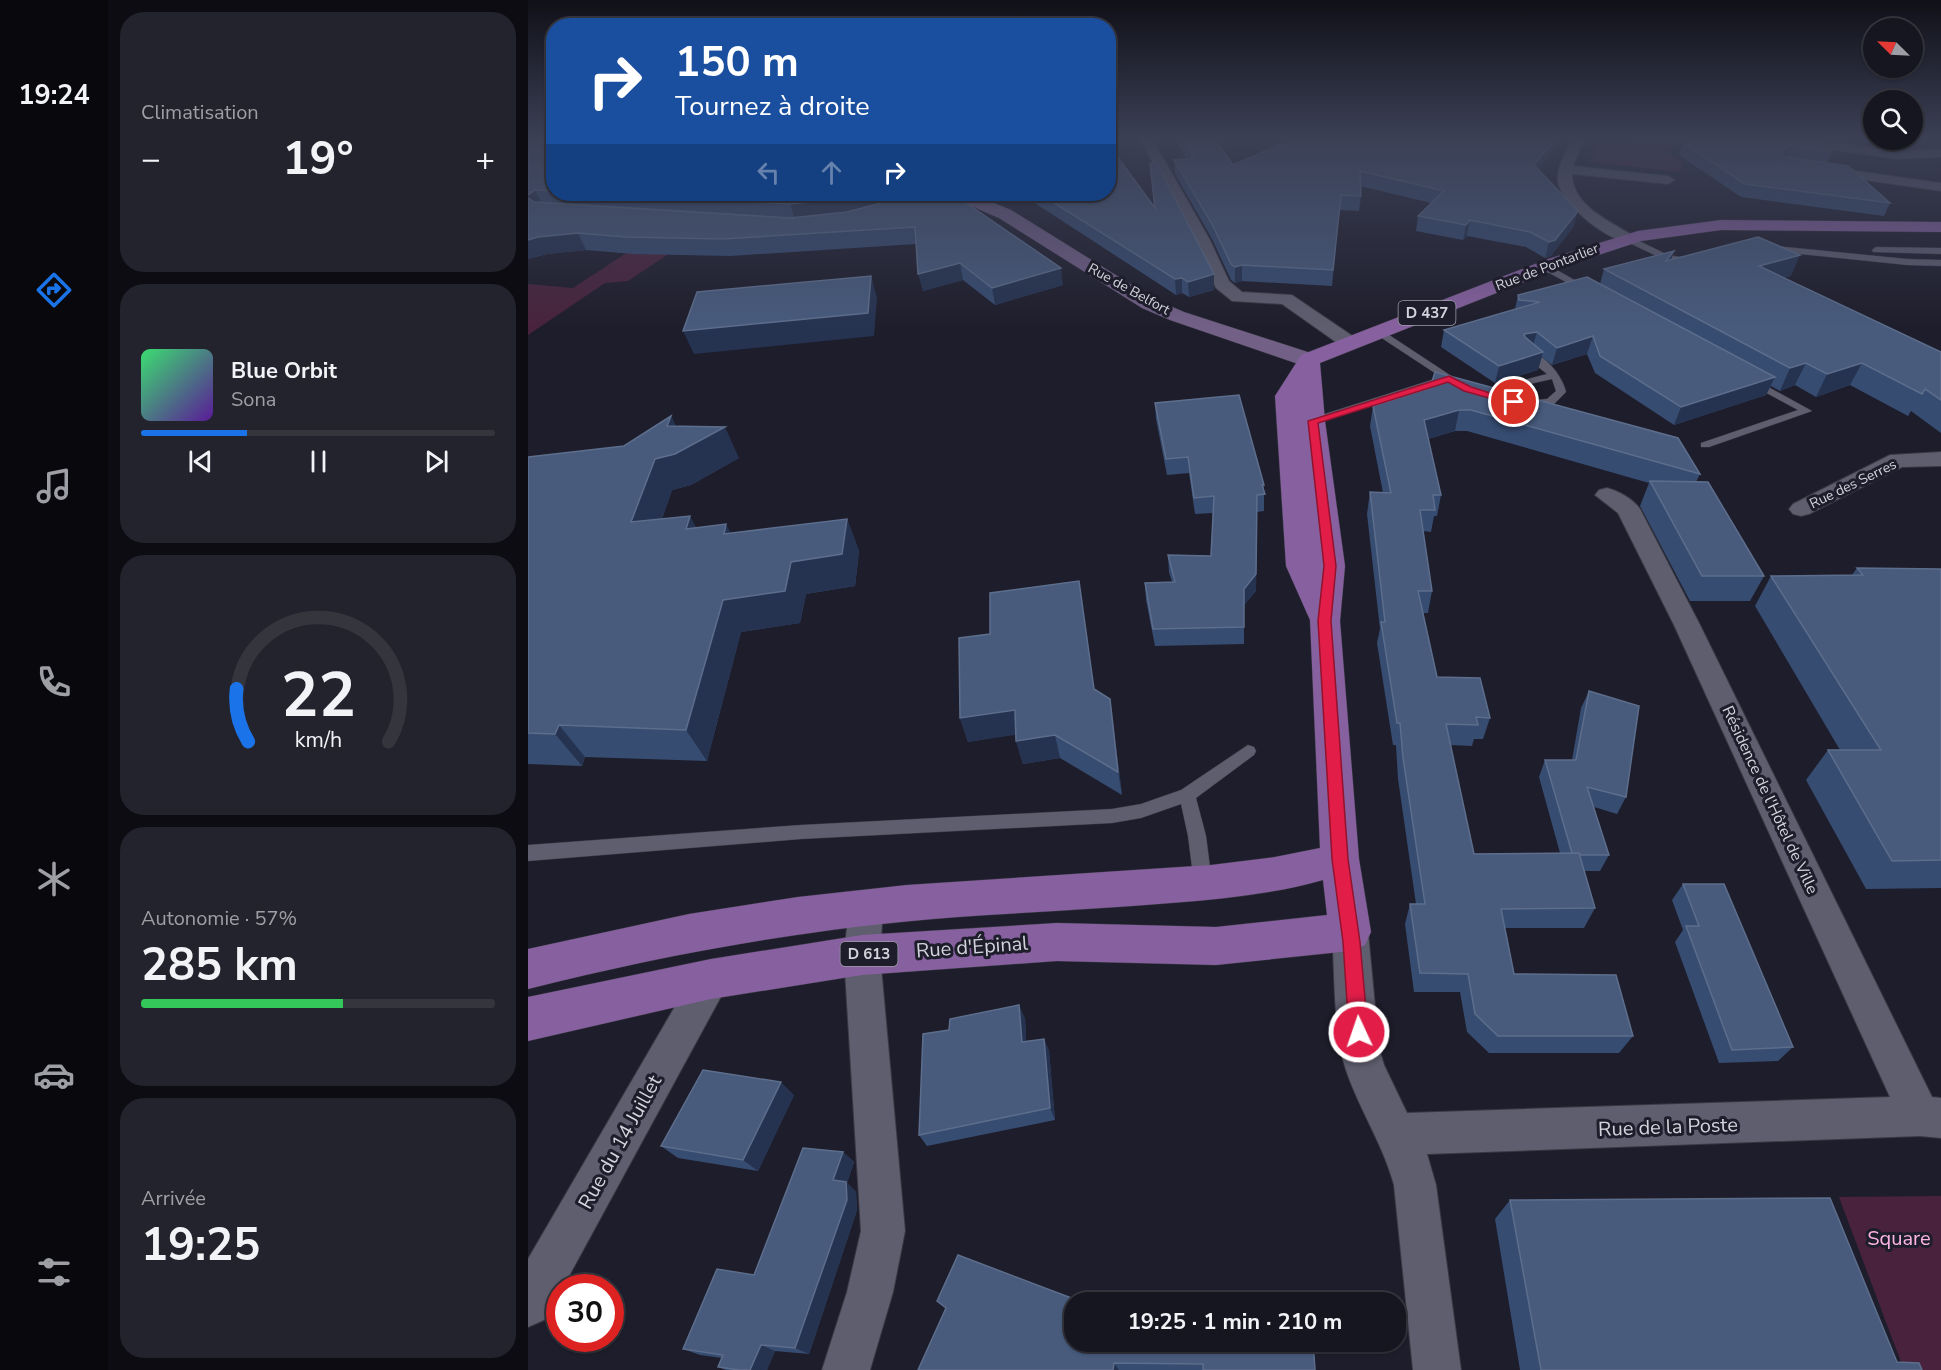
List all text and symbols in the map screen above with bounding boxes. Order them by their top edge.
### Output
north arrow [1863,18,1923,78]
map controls [1863,18,1923,150]
text: 150 m [675,34,799,91]
icon: right [576,42,654,120]
text: 19:24 [18,77,90,114]
text: Tournez à droite [675,88,870,125]
button: search [1863,90,1923,150]
text: Climatisation [141,99,259,126]
text: 19° [282,129,354,190]
text: − [141,137,161,182]
text: + [475,137,495,182]
icon: left [752,156,785,189]
icon: ahead [815,156,848,189]
icon: right [878,156,911,189]
street label: Rue de Pontarlier [1493,239,1601,295]
street label: Rue de Belfort [1085,259,1173,319]
icon: directions [33,269,75,311]
road number: D 437 [1398,301,1456,325]
text: Blue Orbit [231,356,337,386]
pin [1488,376,1539,427]
icon: arrive [1497,385,1530,418]
text: Sona [231,386,276,413]
icon: previous [184,445,217,478]
icon: pause [302,445,335,478]
icon: next [420,445,453,478]
street label: Rue des Serres [1806,455,1900,513]
icon: music [33,465,75,507]
text: 22 [281,653,355,738]
icon: phone [33,661,75,703]
street label: Résidence de l'Hôtel de Ville [1717,702,1823,898]
text: km/h [294,725,342,755]
icon: climate [33,858,75,900]
text: Autonomie · 57% [141,905,297,932]
street label: Rue d'Épinal [915,930,1029,964]
text: 285 km [141,935,298,996]
road number: D 613 [840,942,898,966]
position arrow [1327,1000,1391,1064]
icon: car [33,1054,75,1096]
street label: Rue du 14 Juillet [572,1069,668,1214]
street label: Rue de la Poste [1598,1111,1738,1143]
text: Arrivée [141,1185,206,1212]
text: 19:25 [141,1215,260,1276]
park label: Square [1867,1225,1931,1252]
icon: filters [33,1251,75,1293]
speed limit sign: 30 [546,1274,624,1352]
text: 19:25 · 1 min · 210 m [1128,1307,1342,1337]

